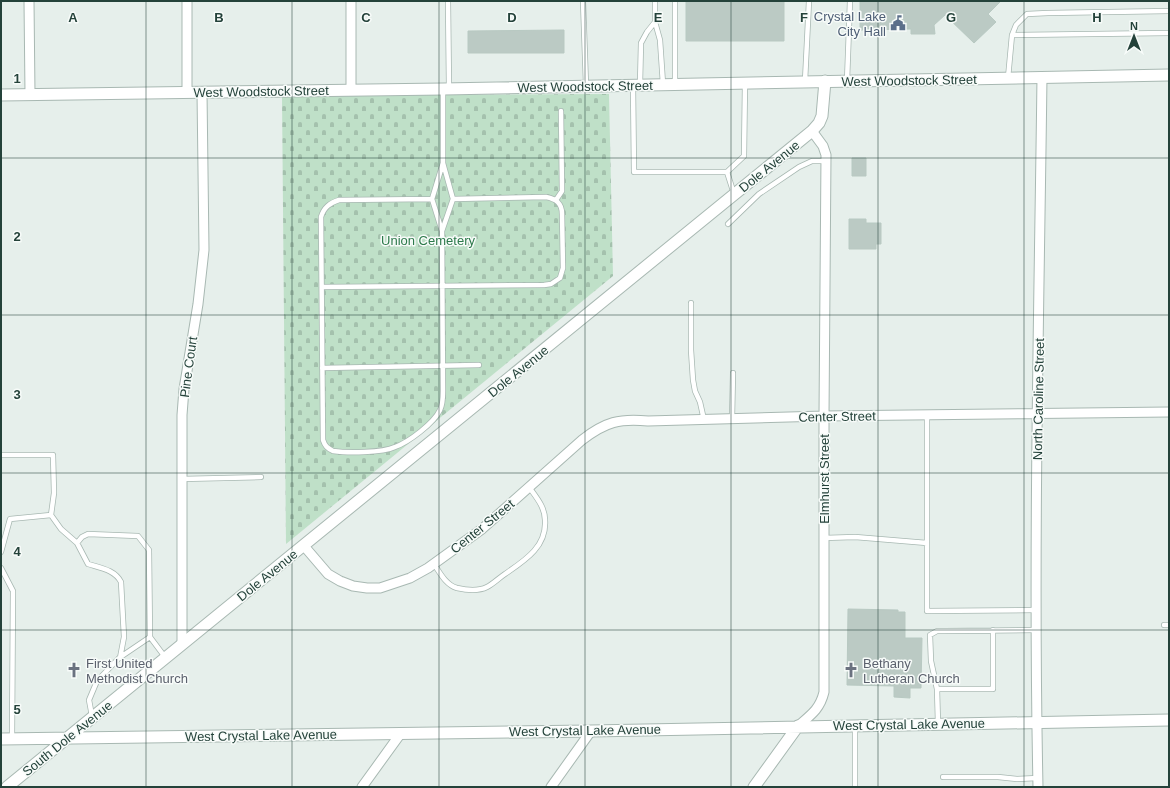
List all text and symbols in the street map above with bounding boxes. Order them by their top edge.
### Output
place label: Crystal Lake City Hall [814,9,886,39]
text: A [68,10,78,25]
text: B [214,10,224,25]
text: C [361,10,371,25]
text: D [507,10,517,25]
text: E [654,10,663,25]
text: F [800,10,808,25]
text: G [946,10,956,25]
text: H [1092,10,1102,25]
public building icon: Crystal Lake City Hall [889,14,907,32]
north arrow [1114,16,1154,56]
text: N [1130,20,1138,32]
text: 1 [13,71,21,86]
street label: West Woodstock Street [841,72,977,89]
street label: West Woodstock Street [517,78,653,95]
street label: West Woodstock Street [193,83,329,100]
street label: Dole Avenue [736,137,803,195]
text: 2 [13,229,21,244]
park label: Union Cemetery [381,233,475,248]
street label: Pine Court [177,335,200,399]
street label: North Caroline Street [1030,337,1047,460]
street label: Dole Avenue [485,342,552,400]
text: 3 [13,387,21,402]
street label: Center Street [798,408,876,425]
street label: Elmhurst Street [817,434,832,524]
street label: Center Street [448,496,517,557]
text: 4 [13,544,21,559]
street label: Dole Avenue [234,546,301,604]
place label: First United Methodist Church [86,656,188,686]
place label: Bethany Lutheran Church [863,656,960,686]
church icon: First United Methodist Church [65,661,83,679]
church icon: Bethany Lutheran Church [842,661,860,679]
street label: South Dole Avenue [19,698,115,779]
text: 5 [13,702,21,717]
street label: West Crystal Lake Avenue [833,716,985,733]
street label: West Crystal Lake Avenue [509,722,661,739]
street label: West Crystal Lake Avenue [185,727,337,744]

